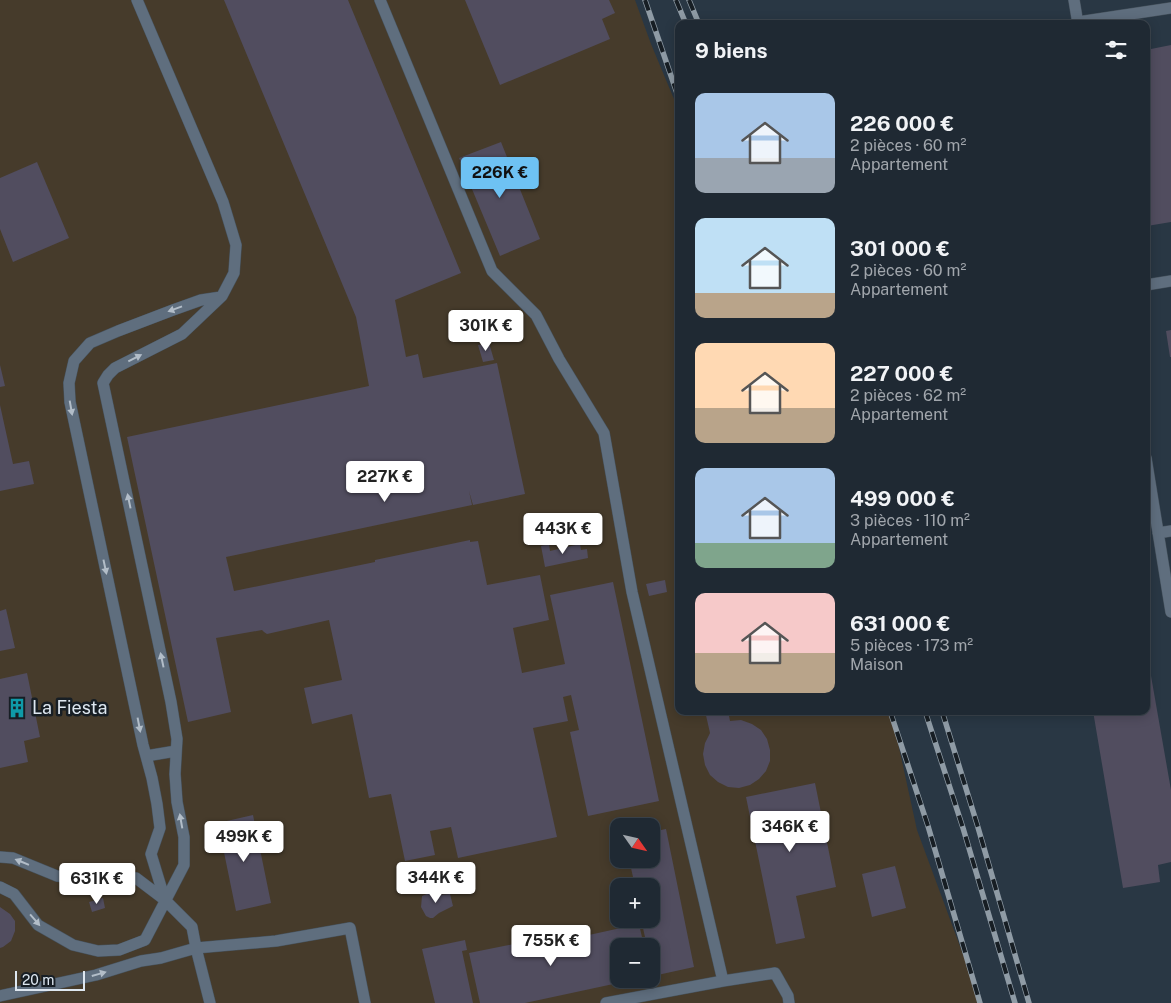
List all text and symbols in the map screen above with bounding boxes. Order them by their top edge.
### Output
icon: filters [1102,36,1130,64]
text: 9 biens [695,38,767,63]
text: 226 000 € [850,111,954,136]
icon: home [735,113,795,173]
text: 2 pièces · 60 m² [850,136,966,155]
text: Appartement [850,155,948,174]
pin: 226K € [459,156,541,199]
text: 226K € [472,163,528,182]
text: 301 000 € [850,236,950,261]
icon: home [735,238,795,298]
text: 2 pièces · 60 m² [850,261,966,280]
text: Appartement [850,280,948,299]
one-way arrow [167,305,182,313]
pin: 301K € [445,310,527,352]
text: 301K € [459,316,513,335]
one-way arrow [128,354,142,362]
text: 227 000 € [850,361,953,386]
icon: home [735,363,795,423]
text: 2 pièces · 62 m² [850,386,966,405]
one-way arrow [68,400,76,416]
text: Appartement [850,405,948,424]
pin: 227K € [344,460,426,503]
text: 227K € [357,467,413,486]
text: 499 000 € [850,486,955,511]
icon: home [735,488,795,548]
one-way arrow [124,493,132,509]
text: 3 pièces · 110 m² [850,511,970,530]
pin: 443K € [522,512,604,555]
text: 443K € [534,519,592,538]
text: Appartement [850,530,948,549]
one-way arrow [101,559,109,574]
text: 631 000 € [850,611,950,636]
icon: home [735,613,795,673]
text: 5 pièces · 173 m² [850,636,973,655]
one-way arrow [158,652,166,668]
text: Maison [850,655,903,674]
building icon: La Fiesta [6,697,28,719]
place label: La Fiesta [32,697,108,718]
one-way arrow [135,718,143,733]
pin: 346K € [749,810,831,853]
one-way arrow [177,813,185,829]
text: 346K € [761,817,819,836]
north arrow [610,818,660,868]
map controls [610,818,660,988]
pin: 499K € [203,820,285,863]
text: 499K € [215,827,273,846]
one-way arrow [14,858,29,866]
pin: 631K € [56,862,138,905]
pin: 344K € [395,862,477,904]
text: 344K € [407,868,465,887]
text: 631K € [70,869,124,888]
button: + [610,878,660,928]
one-way arrow [29,914,40,927]
pin: 755K € [510,924,592,967]
text: 755K € [522,931,580,950]
button: − [610,938,660,988]
scale bar [15,968,85,991]
one-way arrow [91,970,106,978]
text: 20 m [22,972,54,988]

